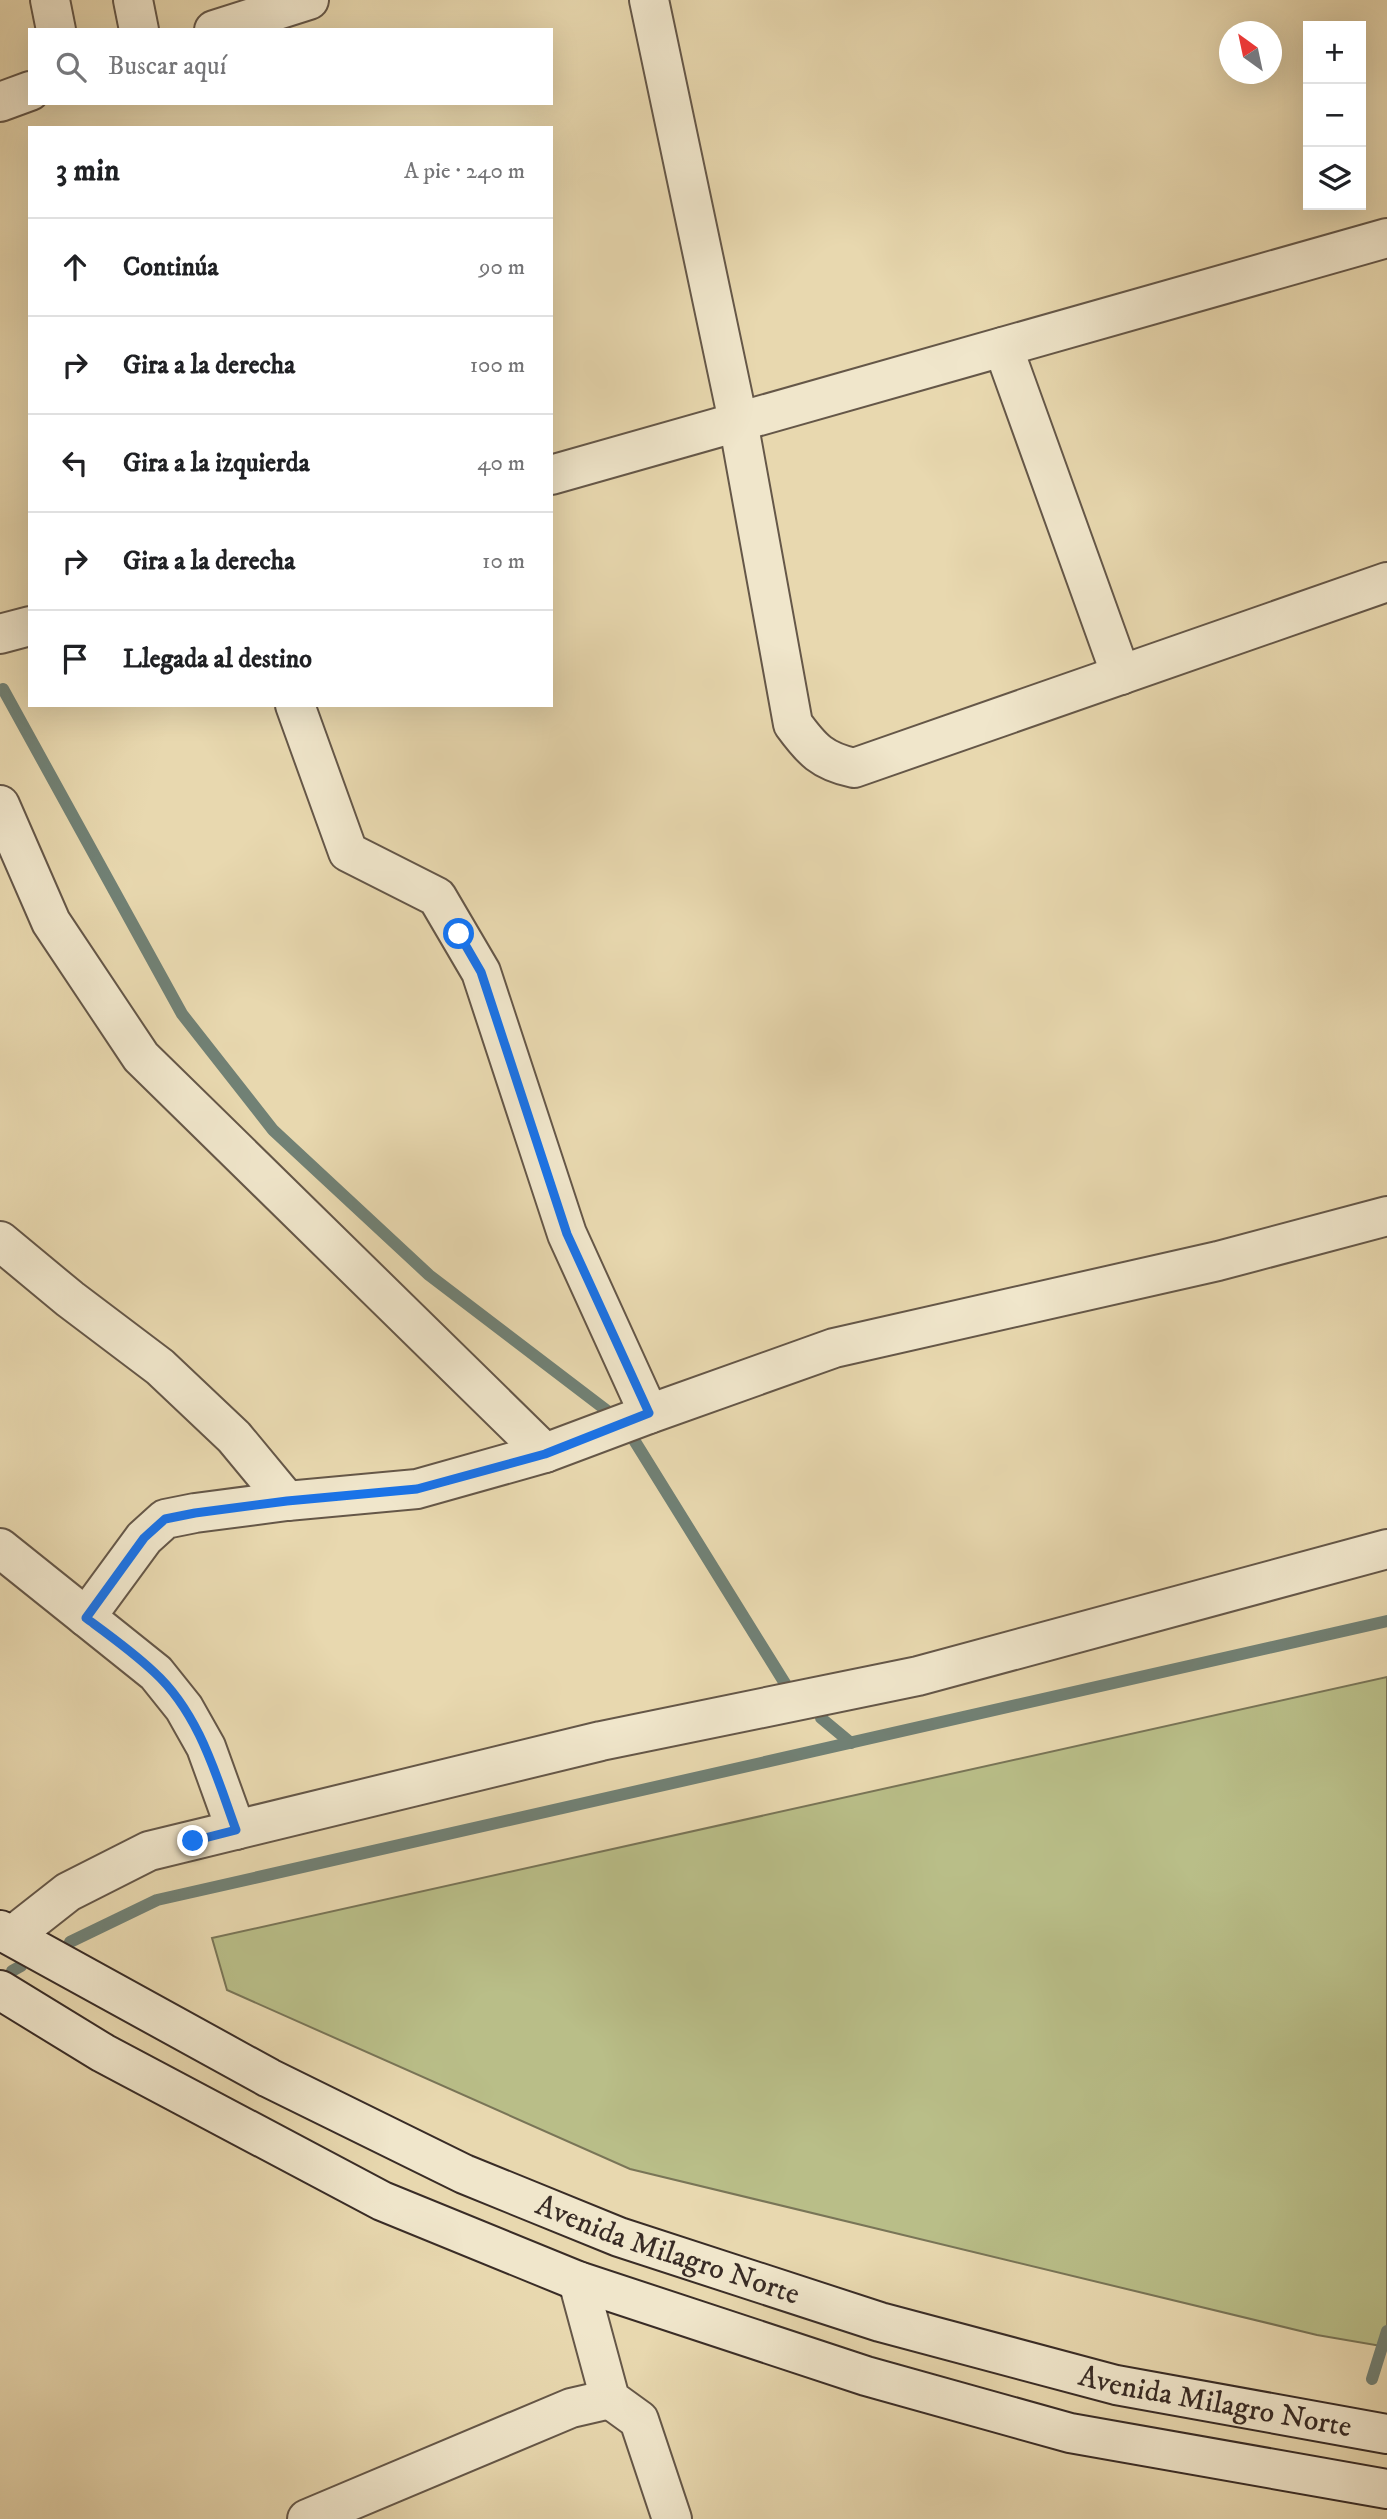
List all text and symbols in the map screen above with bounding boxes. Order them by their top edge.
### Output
north arrow [1219,21,1282,84]
map controls [1303,21,1366,210]
button: + [1303,21,1366,84]
search box [28,28,553,105]
icon: search [52,48,90,86]
text: Buscar aquí [108,50,226,83]
button: − [1303,84,1366,147]
button: layers [1303,147,1366,210]
text: 3 min [56,153,120,190]
text: A pie · 240 m [404,157,525,186]
icon: ahead [56,248,94,286]
text: Continúa [123,251,218,284]
text: 90 m [479,253,525,282]
icon: right [56,346,94,384]
text: Gira a la derecha [123,349,295,382]
text: 100 m [470,351,525,380]
icon: left [56,444,94,482]
text: Gira a la izquierda [123,447,310,480]
text: 40 m [477,449,525,478]
icon: right [56,542,94,580]
text: Gira a la derecha [123,545,295,578]
text: 10 m [482,547,525,576]
icon: arrive [56,640,94,678]
text: Llegada al destino [123,643,312,676]
route start [443,918,474,949]
route end [177,1825,208,1856]
street label: Avenida Milagro Norte [530,2187,804,2313]
street label: Avenida Milagro Norte [1074,2357,1355,2446]

